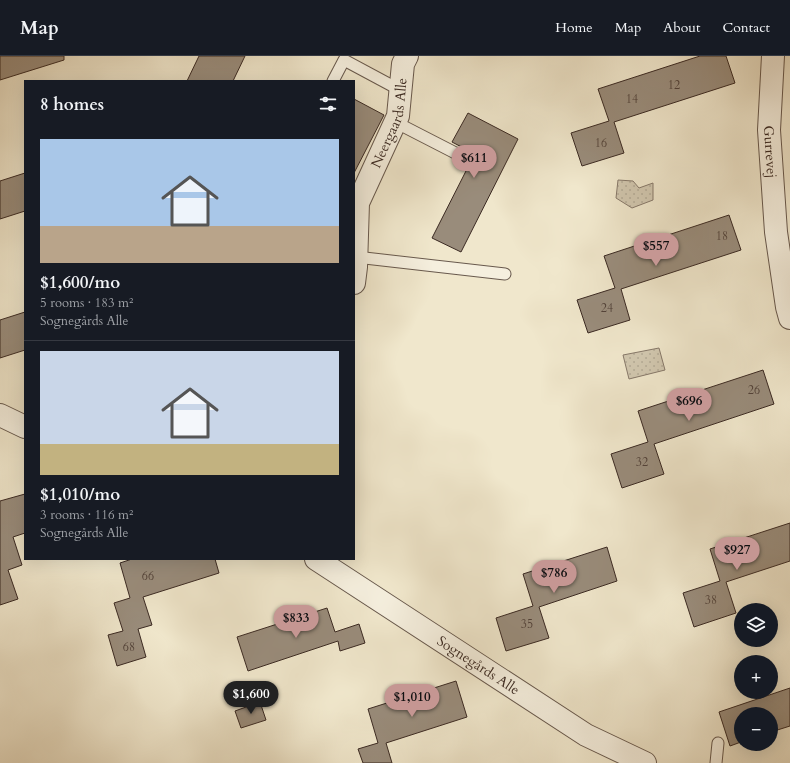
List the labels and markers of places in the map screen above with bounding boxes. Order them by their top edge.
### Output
pin: $611 [450,145,498,179]
pin: $557 [632,233,680,267]
pin: $696 [665,388,713,422]
pin: $927 [713,537,761,571]
pin: $786 [530,560,578,594]
pin: $833 [272,605,320,639]
pin: $1,600 [218,681,284,715]
pin: $1,010 [379,684,445,718]

